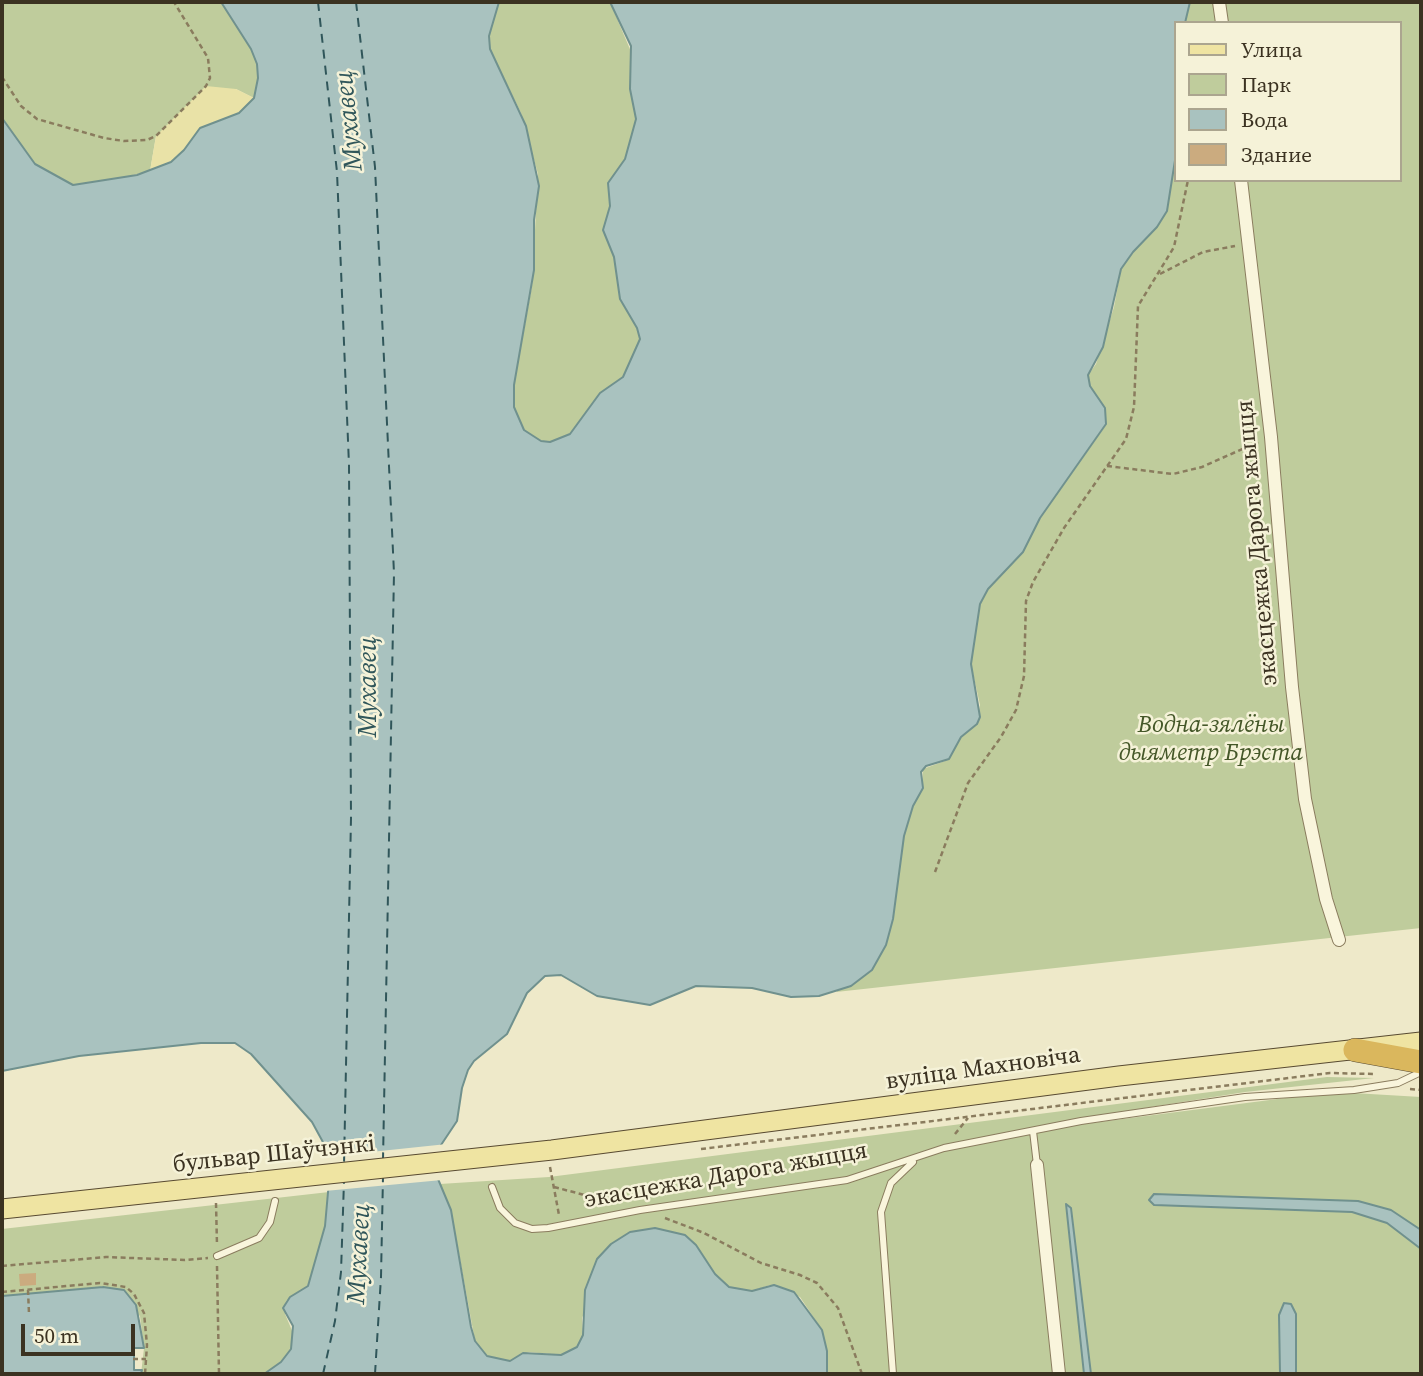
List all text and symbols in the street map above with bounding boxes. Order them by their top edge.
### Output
legend [1174,21,1402,182]
text: Улица [1241,35,1302,64]
water label: Мухавец [329,70,371,172]
text: Парк [1241,70,1291,99]
text: Вода [1241,105,1288,134]
text: Здание [1241,140,1312,169]
street label: экасцежка Дарога жыцця [1231,399,1285,687]
water label: Мухавец [353,637,385,737]
park label: Водна-зялёны дыяметр Брэста [1119,712,1303,768]
street label: вуліца Махновіча [884,1041,1082,1097]
street label: бульвар Шаўчэнкі [171,1130,377,1180]
street label: экасцежка Дарога жыцця [582,1137,870,1215]
water label: Мухавец [342,1203,378,1305]
scale bar [24,1310,138,1354]
text: 50 m [34,1321,79,1350]

